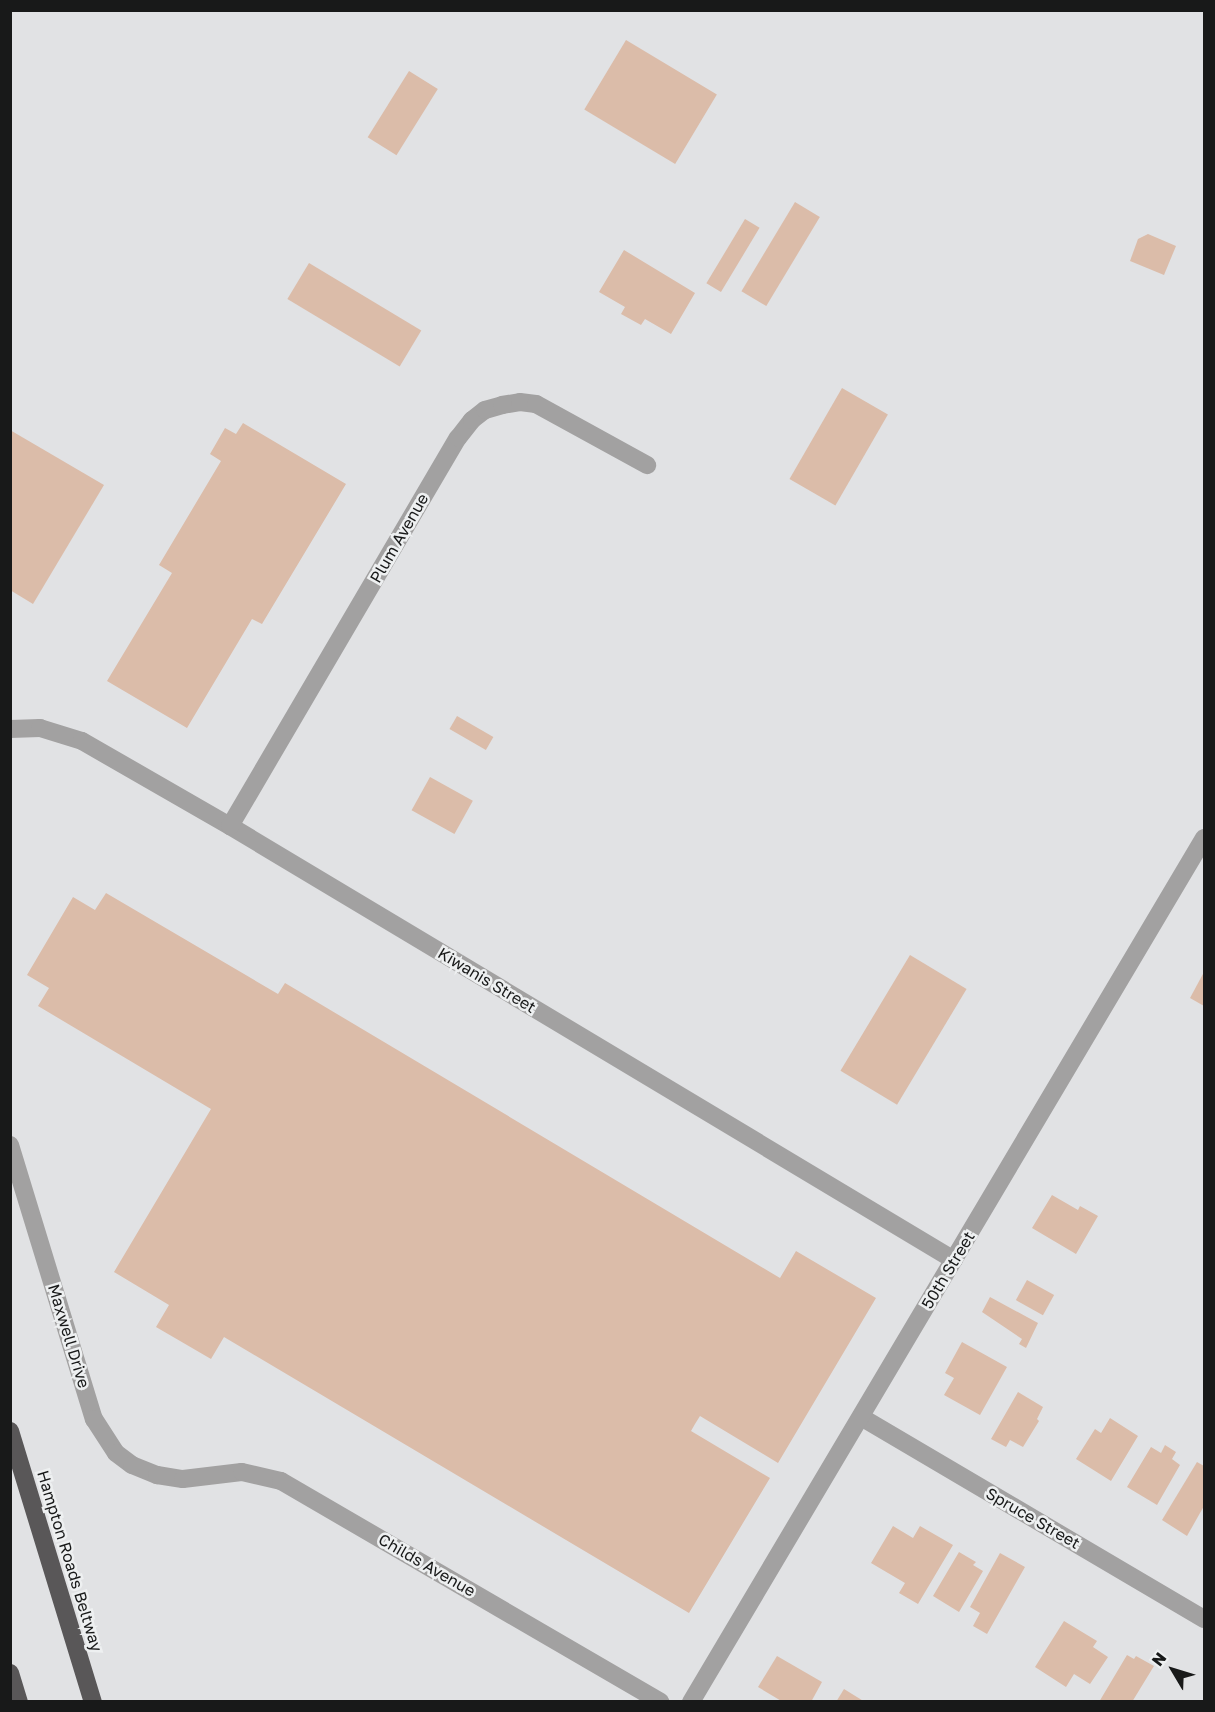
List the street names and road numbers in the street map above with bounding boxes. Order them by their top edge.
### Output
street label: Plum Avenue [366,490,432,586]
street label: Kiwanis Street [434,943,540,1017]
street label: 50th Street [917,1228,979,1312]
street label: Maxwell Drive [44,1282,94,1390]
street label: Hampton Roads Beltway [33,1468,107,1654]
street label: Spruce Street [983,1483,1083,1553]
street label: Childs Avenue [375,1529,479,1601]

